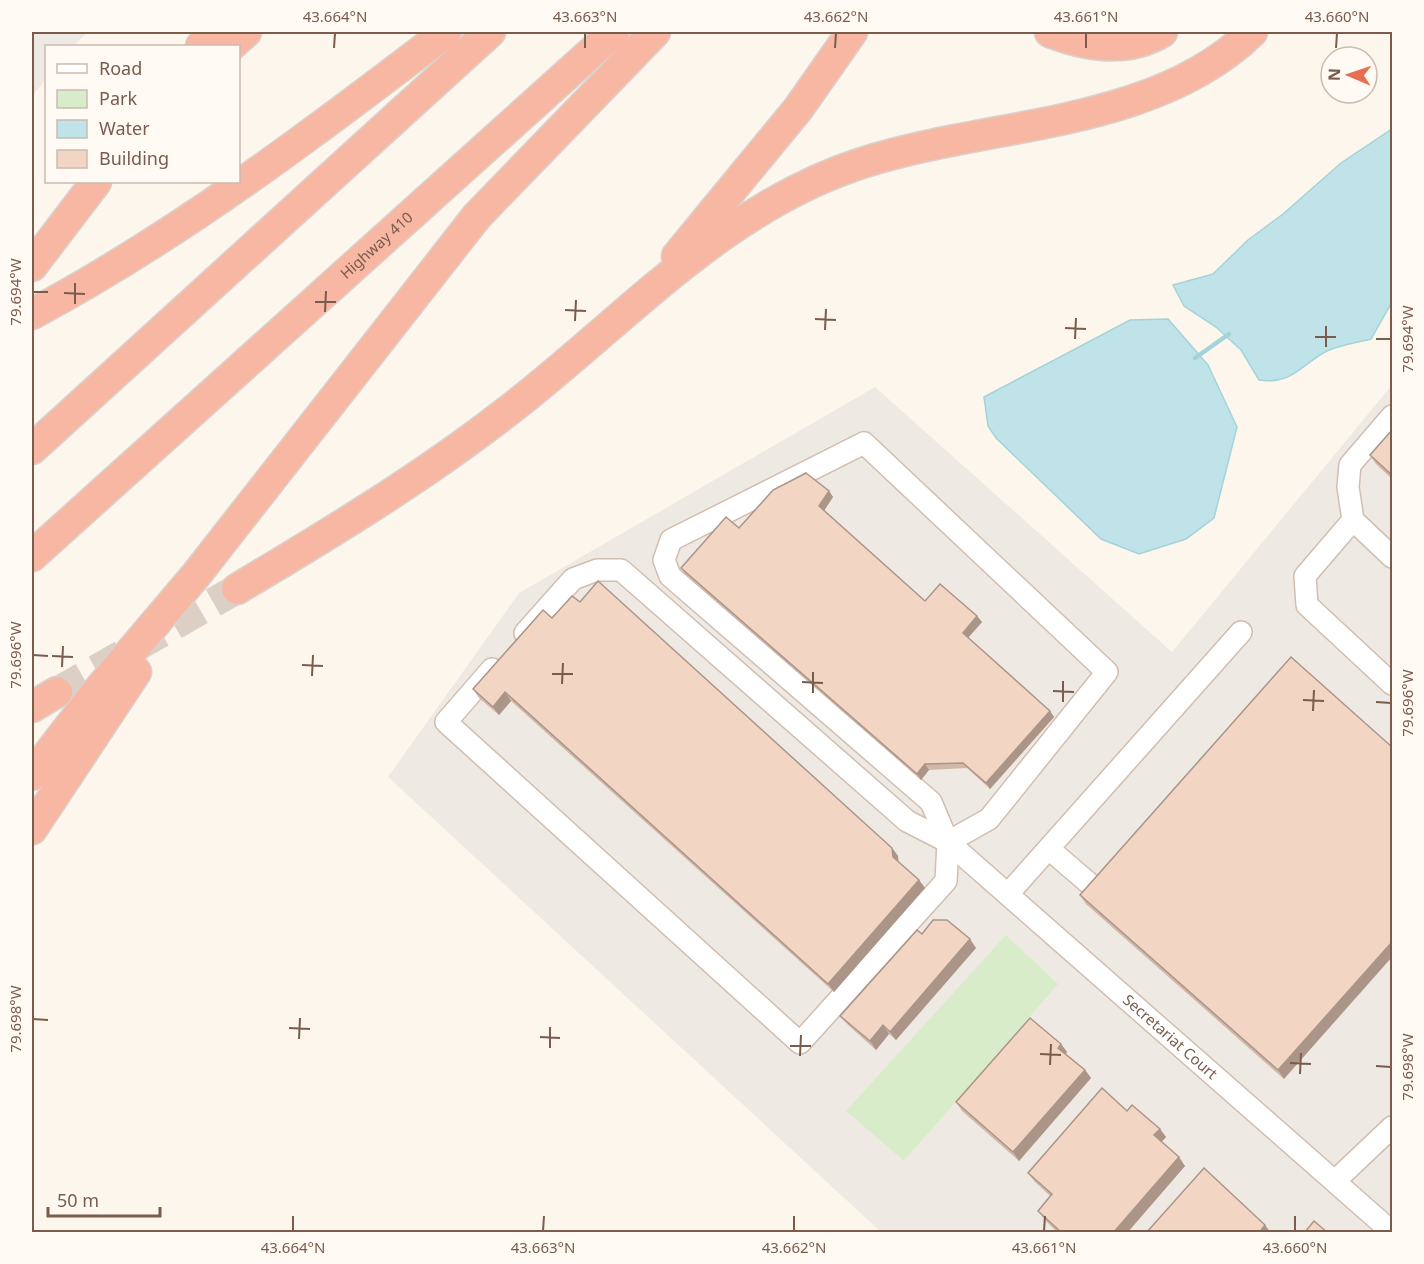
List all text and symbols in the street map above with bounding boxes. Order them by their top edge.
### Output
text: 43.664°N [303,6,367,26]
text: 43.663°N [553,6,617,26]
text: 43.662°N [804,6,868,26]
text: 43.661°N [1054,6,1118,26]
text: 43.660°N [1305,6,1369,26]
legend [45,45,240,183]
north arrow [1319,45,1379,105]
text: Road [99,56,142,80]
text: N [1323,68,1345,81]
text: Park [99,86,137,110]
text: Water [99,116,150,140]
text: Building [99,146,169,170]
street label: Highway 410 [336,207,417,283]
text: 79.694°W [5,258,25,326]
text: 79.694°W [1397,305,1417,373]
text: 79.696°W [5,621,25,689]
text: 79.696°W [1397,669,1417,737]
text: 79.698°W [5,985,25,1053]
street label: Secretariat Court [1119,989,1223,1084]
text: 79.698°W [1397,1033,1417,1101]
scale bar [48,1180,160,1218]
text: 50 m [57,1188,99,1212]
text: 43.664°N [261,1237,325,1257]
text: 43.663°N [511,1237,575,1257]
text: 43.662°N [762,1237,826,1257]
text: 43.661°N [1012,1237,1076,1257]
text: 43.660°N [1263,1237,1327,1257]

